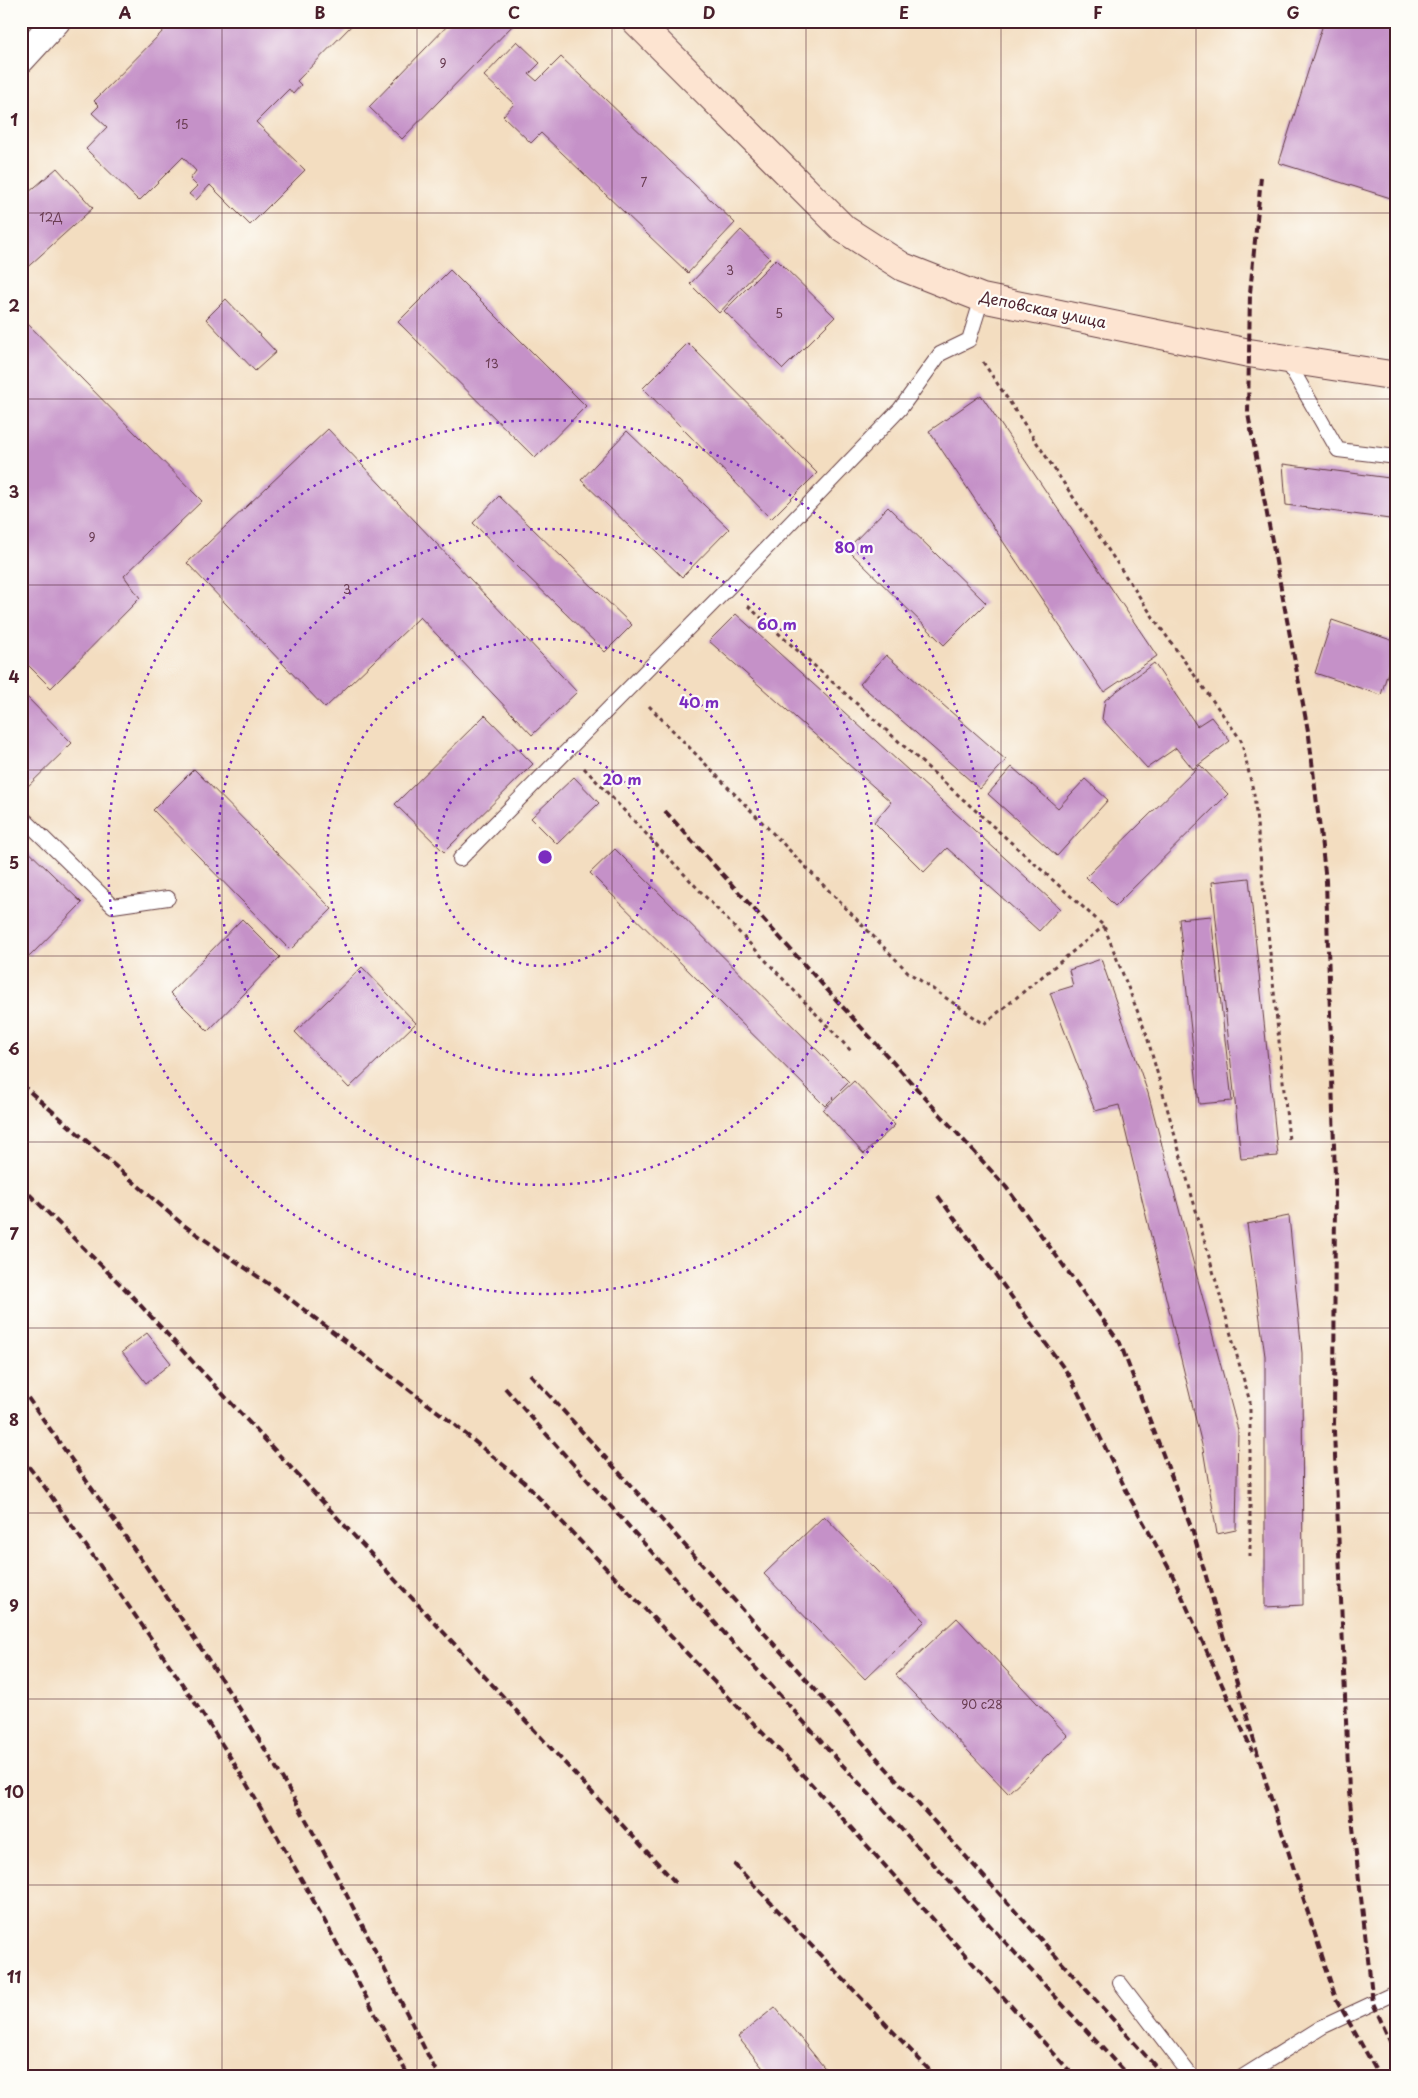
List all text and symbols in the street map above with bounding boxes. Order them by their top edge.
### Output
text: A [119,0,132,24]
text: B [315,0,326,24]
text: C [508,0,520,24]
text: D [703,0,715,24]
text: E [899,0,909,24]
text: F [1093,0,1103,24]
text: G [1286,0,1300,24]
house number: 9 [439,54,447,72]
text: 1 [10,107,18,131]
house number: 15 [175,115,189,133]
house number: 7 [641,173,648,191]
house number: 12Д [39,208,63,226]
house number: 3 [726,261,734,279]
street label: Деповская улица [977,284,1109,333]
text: 2 [8,293,20,317]
house number: 5 [775,304,783,322]
house number: 13 [485,354,499,372]
text: 3 [9,479,19,503]
house number: 9 [88,528,96,546]
text: 80 m [834,535,874,558]
house number: 3 [343,580,351,598]
text: 60 m [757,612,797,635]
text: 4 [9,664,20,688]
text: 40 m [679,690,719,713]
text: 20 m [603,767,641,790]
centre of rings [536,848,554,866]
text: 5 [9,850,19,874]
text: 6 [8,1036,20,1060]
text: 7 [9,1221,19,1245]
text: 8 [9,1407,19,1431]
text: 9 [9,1593,19,1617]
house number: 90 с28 [961,1695,1003,1713]
text: 10 [4,1779,24,1803]
text: 11 [7,1964,21,1988]

